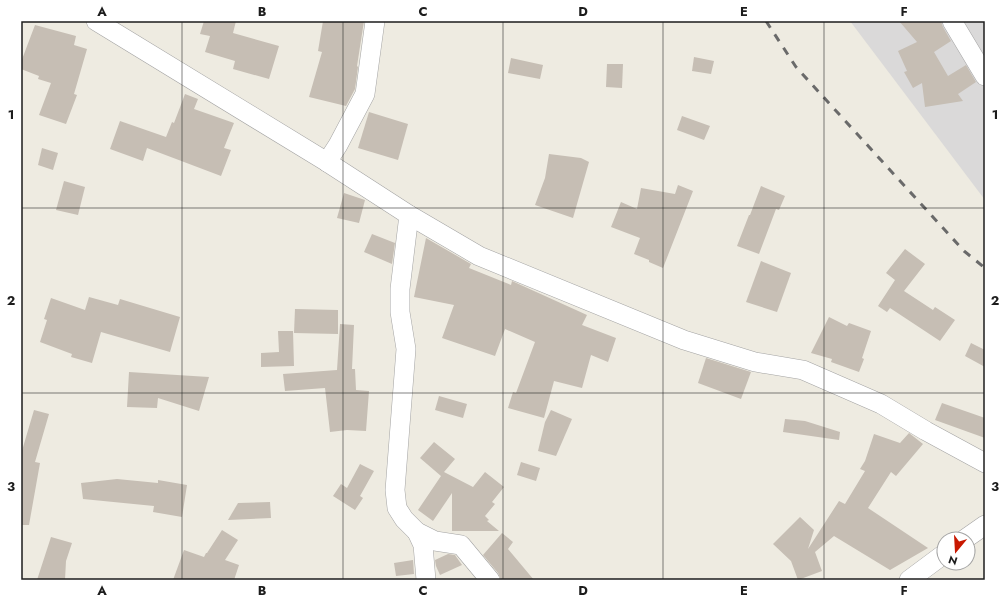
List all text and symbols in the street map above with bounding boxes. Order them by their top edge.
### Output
text: A [96,2,107,21]
text: B [258,2,267,21]
text: C [418,2,428,21]
text: D [578,2,588,21]
text: E [740,2,748,21]
text: F [900,2,908,21]
text: 1 [8,105,14,124]
text: 1 [992,105,998,124]
text: 2 [7,291,15,310]
text: 2 [991,291,999,310]
text: 3 [7,477,15,496]
text: 3 [991,477,999,496]
north arrow [936,531,976,571]
text: N [946,552,960,569]
text: A [96,581,107,600]
text: B [258,581,267,600]
text: C [418,581,428,600]
text: D [578,581,588,600]
text: E [740,581,748,600]
text: F [900,581,908,600]

